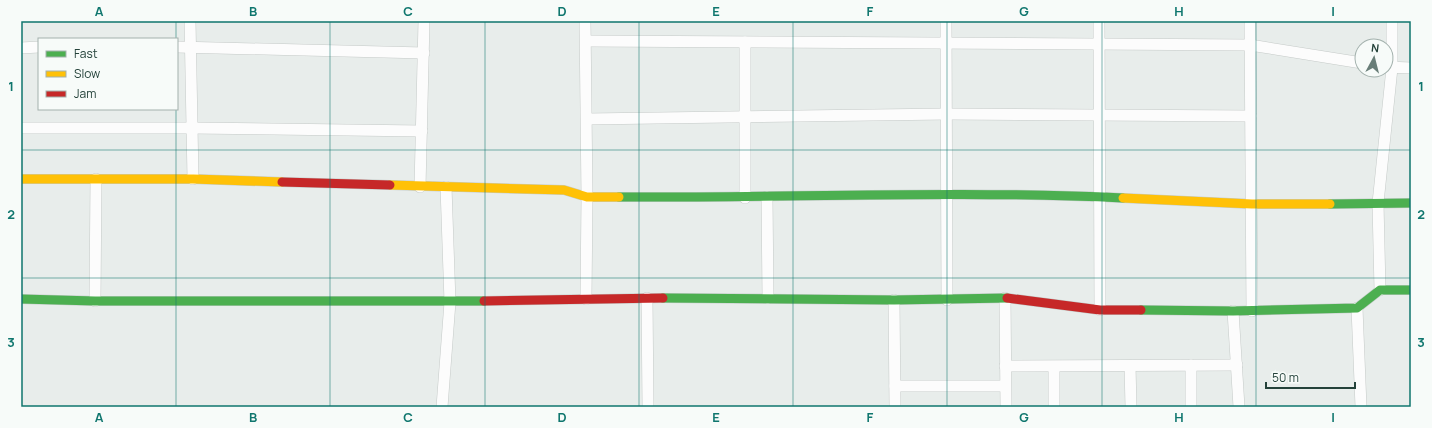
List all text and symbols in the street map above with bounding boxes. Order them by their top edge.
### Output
text: A [95,2,104,20]
text: B [249,2,257,20]
text: C [403,2,413,20]
text: D [557,2,567,20]
text: E [712,2,720,20]
text: F [867,2,874,20]
text: G [1019,2,1029,20]
text: H [1174,2,1184,20]
text: I [1331,2,1335,20]
legend [38,38,178,110]
north arrow [1354,38,1394,78]
text: N [1370,40,1380,56]
text: Fast [74,45,98,62]
text: Slow [74,65,100,82]
text: 1 [8,77,14,95]
text: 1 [1418,77,1424,95]
text: Jam [74,85,96,102]
text: 2 [7,205,15,223]
text: 2 [1417,205,1425,223]
text: 3 [7,333,15,351]
text: 3 [1417,333,1425,351]
scale bar [1266,364,1355,390]
text: 50 m [1272,369,1299,386]
text: A [95,408,104,426]
text: B [249,408,257,426]
text: C [403,408,413,426]
text: D [557,408,567,426]
text: E [712,408,720,426]
text: F [867,408,874,426]
text: G [1019,408,1029,426]
text: H [1174,408,1184,426]
text: I [1331,408,1335,426]

